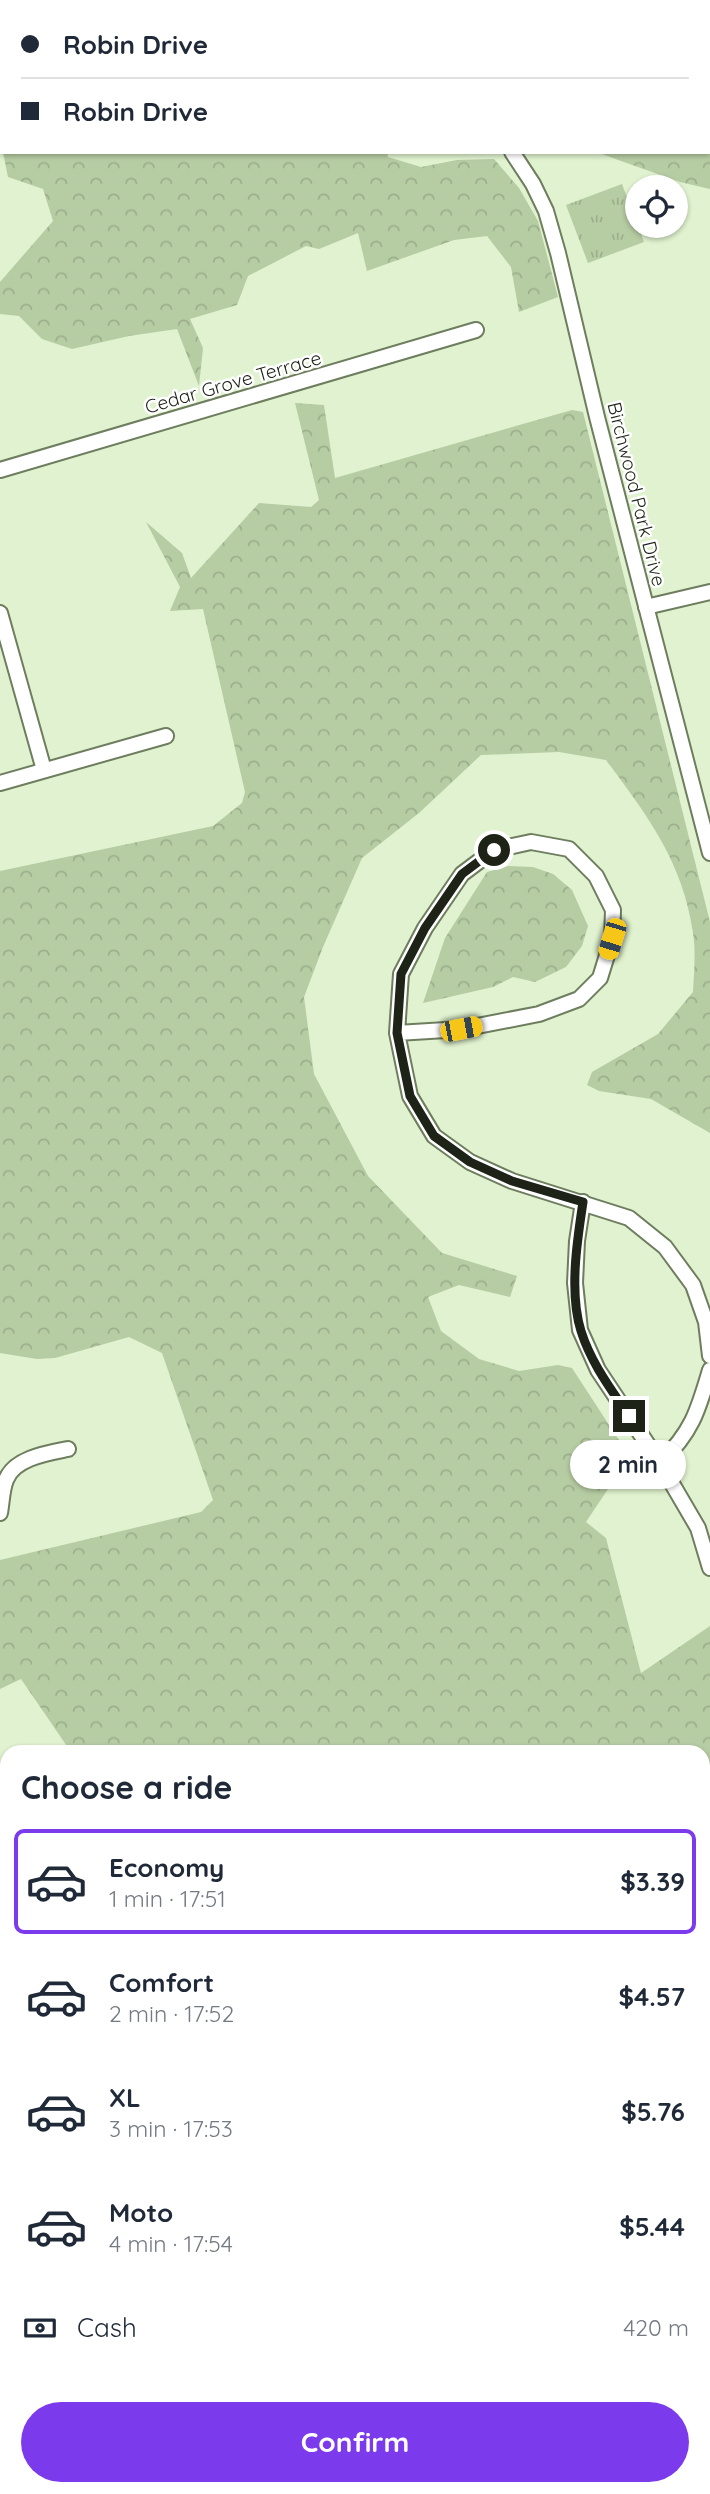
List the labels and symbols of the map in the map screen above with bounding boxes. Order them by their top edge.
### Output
street label: Cedar Grove Terrace [142,345,324,419]
street label: Birchwood Park Drive [602,399,672,589]
route start [478,834,510,866]
car [596,916,629,962]
car [439,1015,484,1043]
route end [613,1400,645,1432]
callout: 2 min [571,1440,687,1490]

